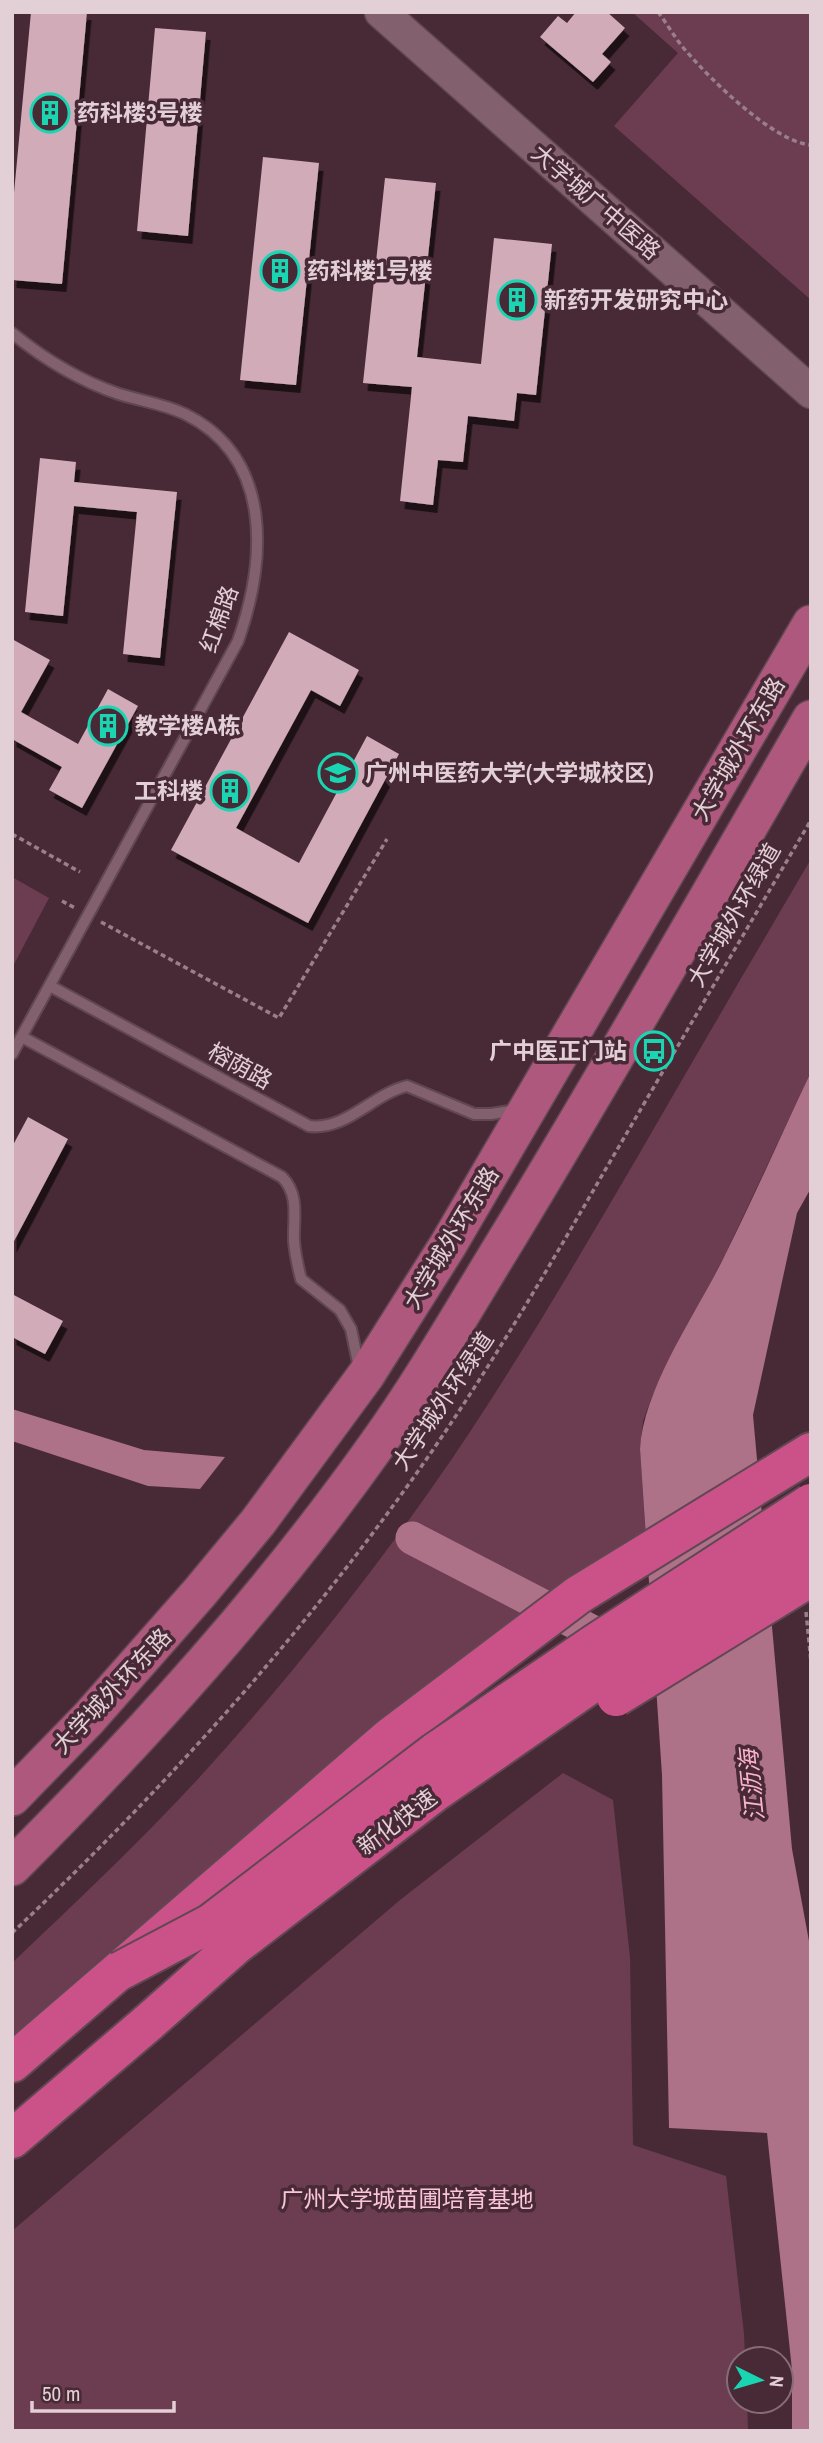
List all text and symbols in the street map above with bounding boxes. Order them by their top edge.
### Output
building icon: 药科楼3号楼 [29,92,71,134]
place label: 药科楼3号楼 [77,97,203,128]
street label: 大学城广中医路 [525,137,667,266]
building icon: 药科楼1号楼 [259,250,301,292]
place label: 药科楼1号楼 [307,255,433,286]
building icon: 新药开发研究中心 [496,279,538,321]
place label: 新药开发研究中心 [544,284,728,315]
street label: 红棉路 [192,581,245,657]
street label: 大学城外环东路 [684,671,791,826]
building icon: 教学楼A栋 [87,705,129,747]
place label: 教学楼A栋 [135,710,241,741]
school or university icon: 广州中医药大学(大学城校区) [317,752,359,794]
place label: 广州中医药大学(大学城校区) [365,757,654,788]
building icon: 工科楼 [209,770,251,812]
place label: 工科楼 [134,775,203,806]
street label: 大学城外环绿道 [680,837,787,992]
bus stop icon: 广中医正门站 [633,1030,675,1072]
street label: 榕荫路 [203,1035,278,1096]
place label: 广中医正门站 [489,1035,627,1066]
street label: 大学城外环东路 [396,1161,505,1315]
street label: 大学城外环绿道 [385,1325,500,1476]
street label: 大学城外环东路 [45,1621,178,1760]
water label: 江沥海 [731,1745,771,1823]
street label: 新化快速 [351,1782,443,1862]
park label: 广州大学城苗圃培育基地 [281,2183,534,2214]
north arrow [725,2345,795,2415]
scale bar [32,2370,173,2414]
text: N [763,2375,790,2388]
text: 50 m [42,2379,80,2408]

